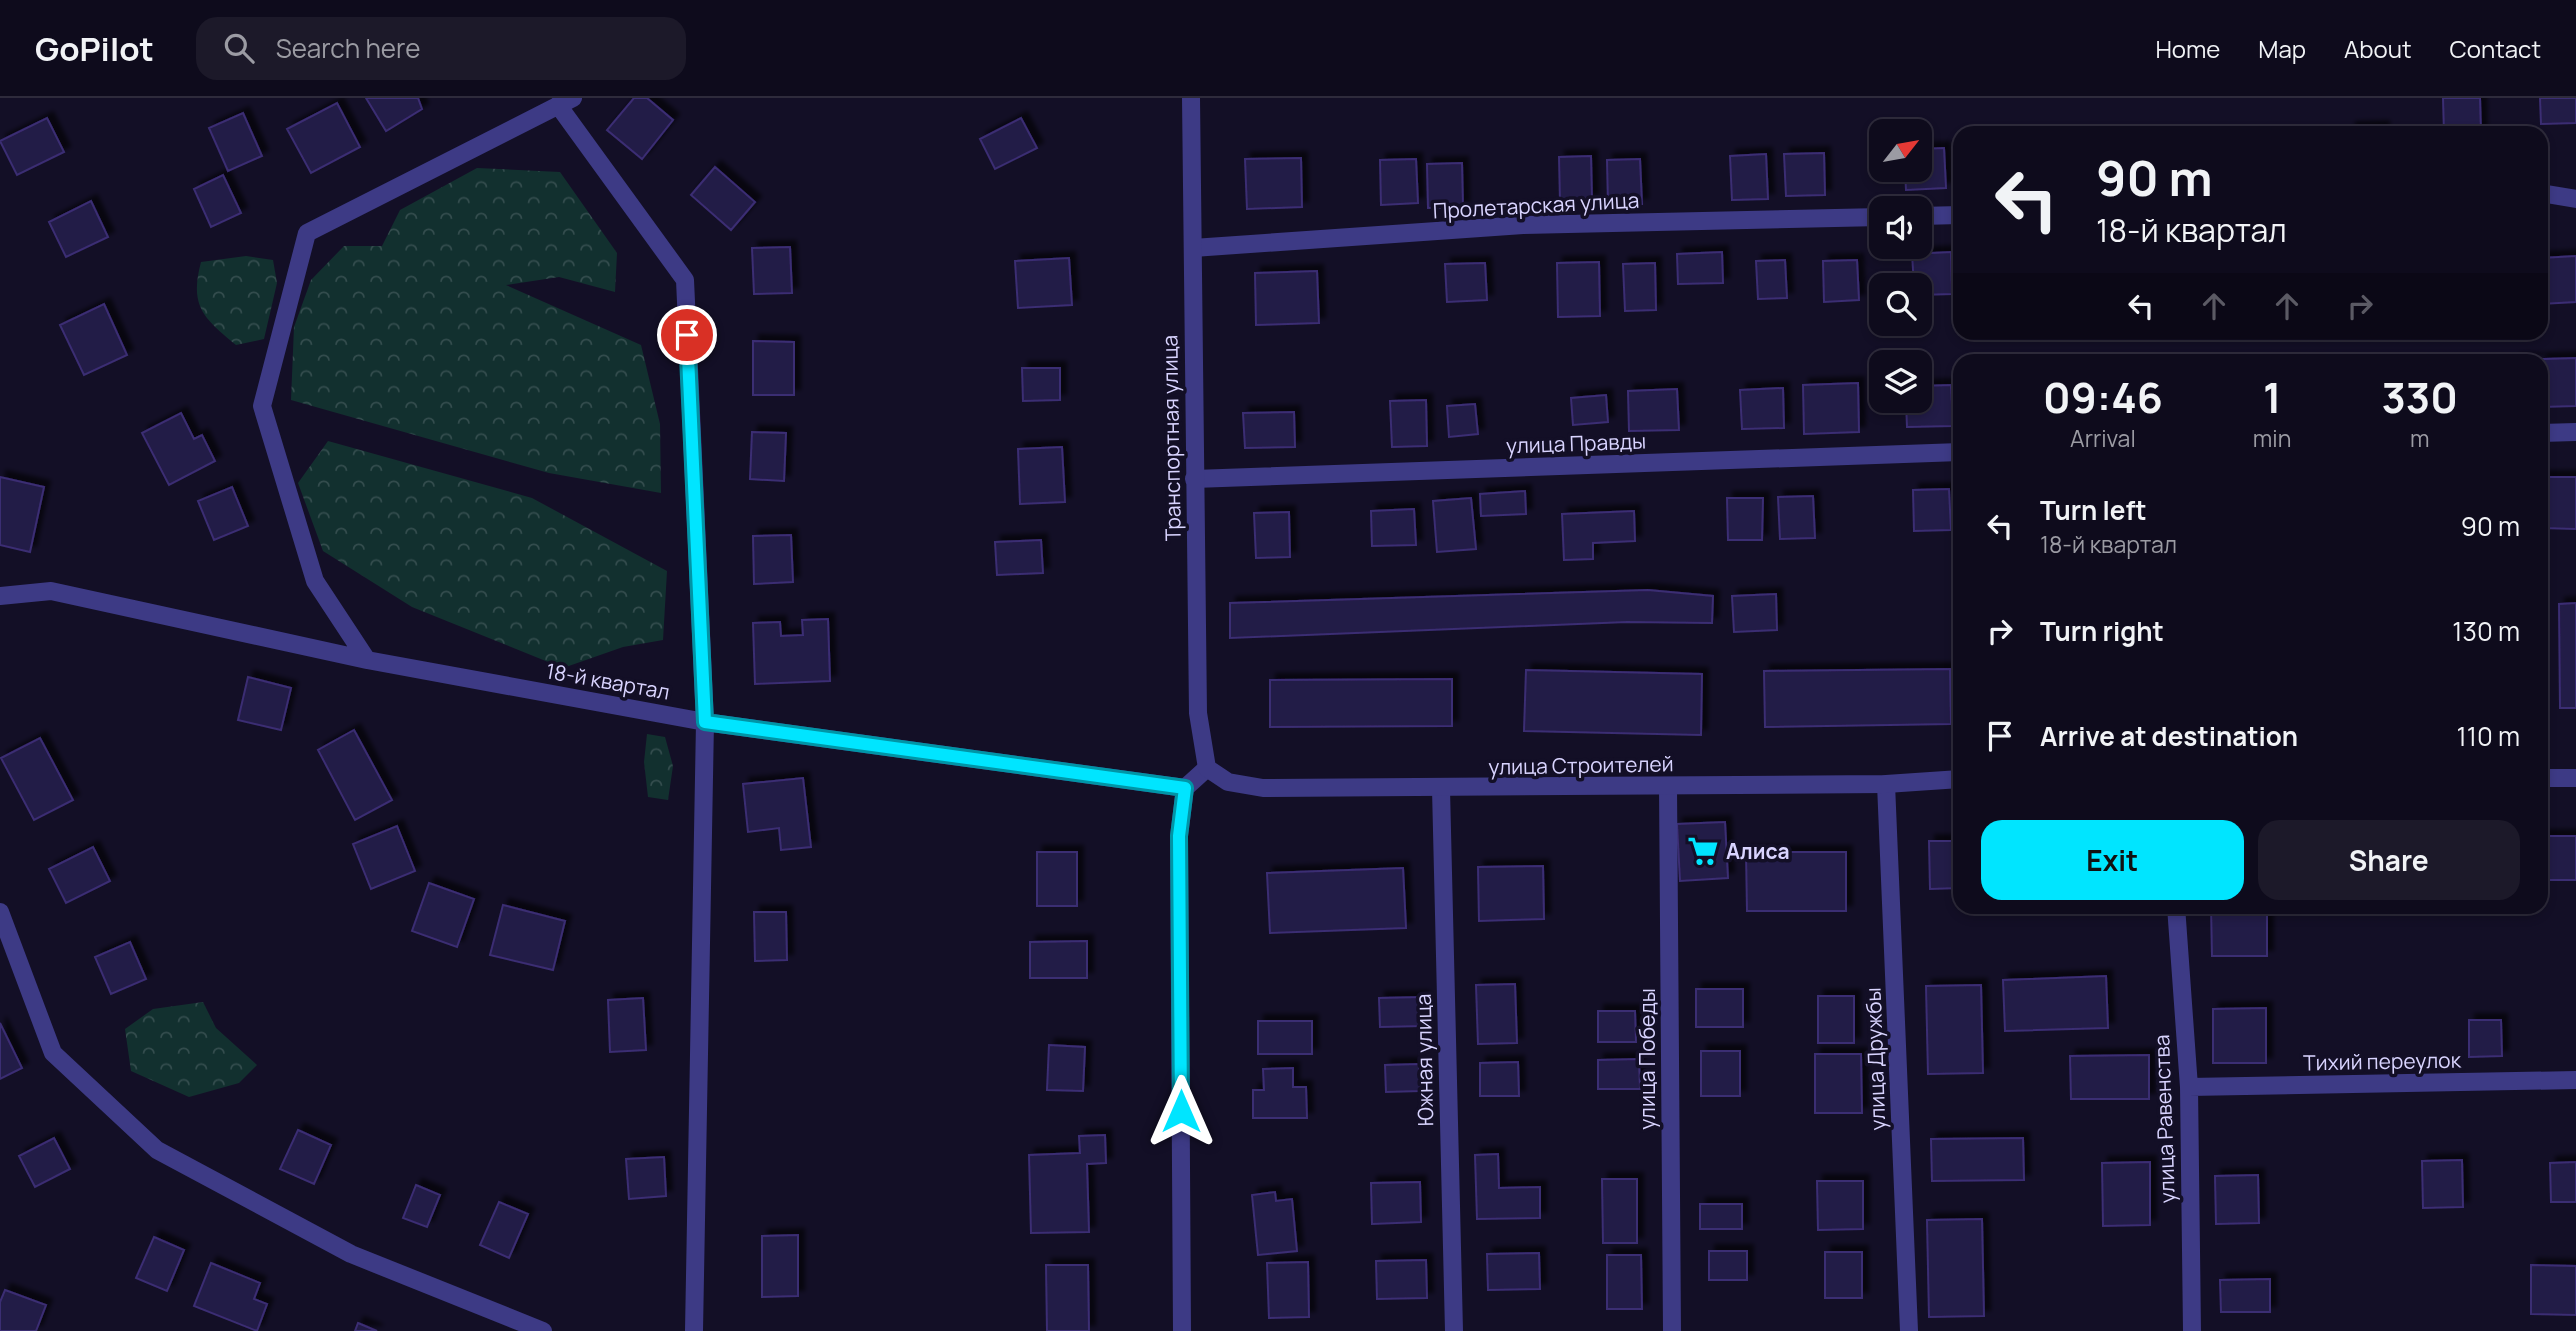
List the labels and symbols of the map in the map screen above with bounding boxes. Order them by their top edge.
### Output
north arrow [1869,119,1932,182]
street label: Пролетарская улица [1432,186,1640,224]
pin [657,305,717,365]
street label: Транспортная улица [1155,335,1187,541]
street label: улица Правды [1506,427,1646,459]
street label: 18-й квартал [544,656,672,706]
street label: улица Строителей [1488,749,1674,781]
supermarket icon: Алиса [1686,834,1720,868]
place label: Алиса [1726,837,1790,865]
street label: улица Дружбы [1859,987,1891,1131]
street label: улица Победы [1633,988,1661,1130]
street label: Южная улица [1409,993,1439,1127]
street label: улица Равенства [2147,1034,2181,1204]
street label: Тихий переулок [2303,1046,2462,1076]
position arrow [1144,1074,1218,1148]

